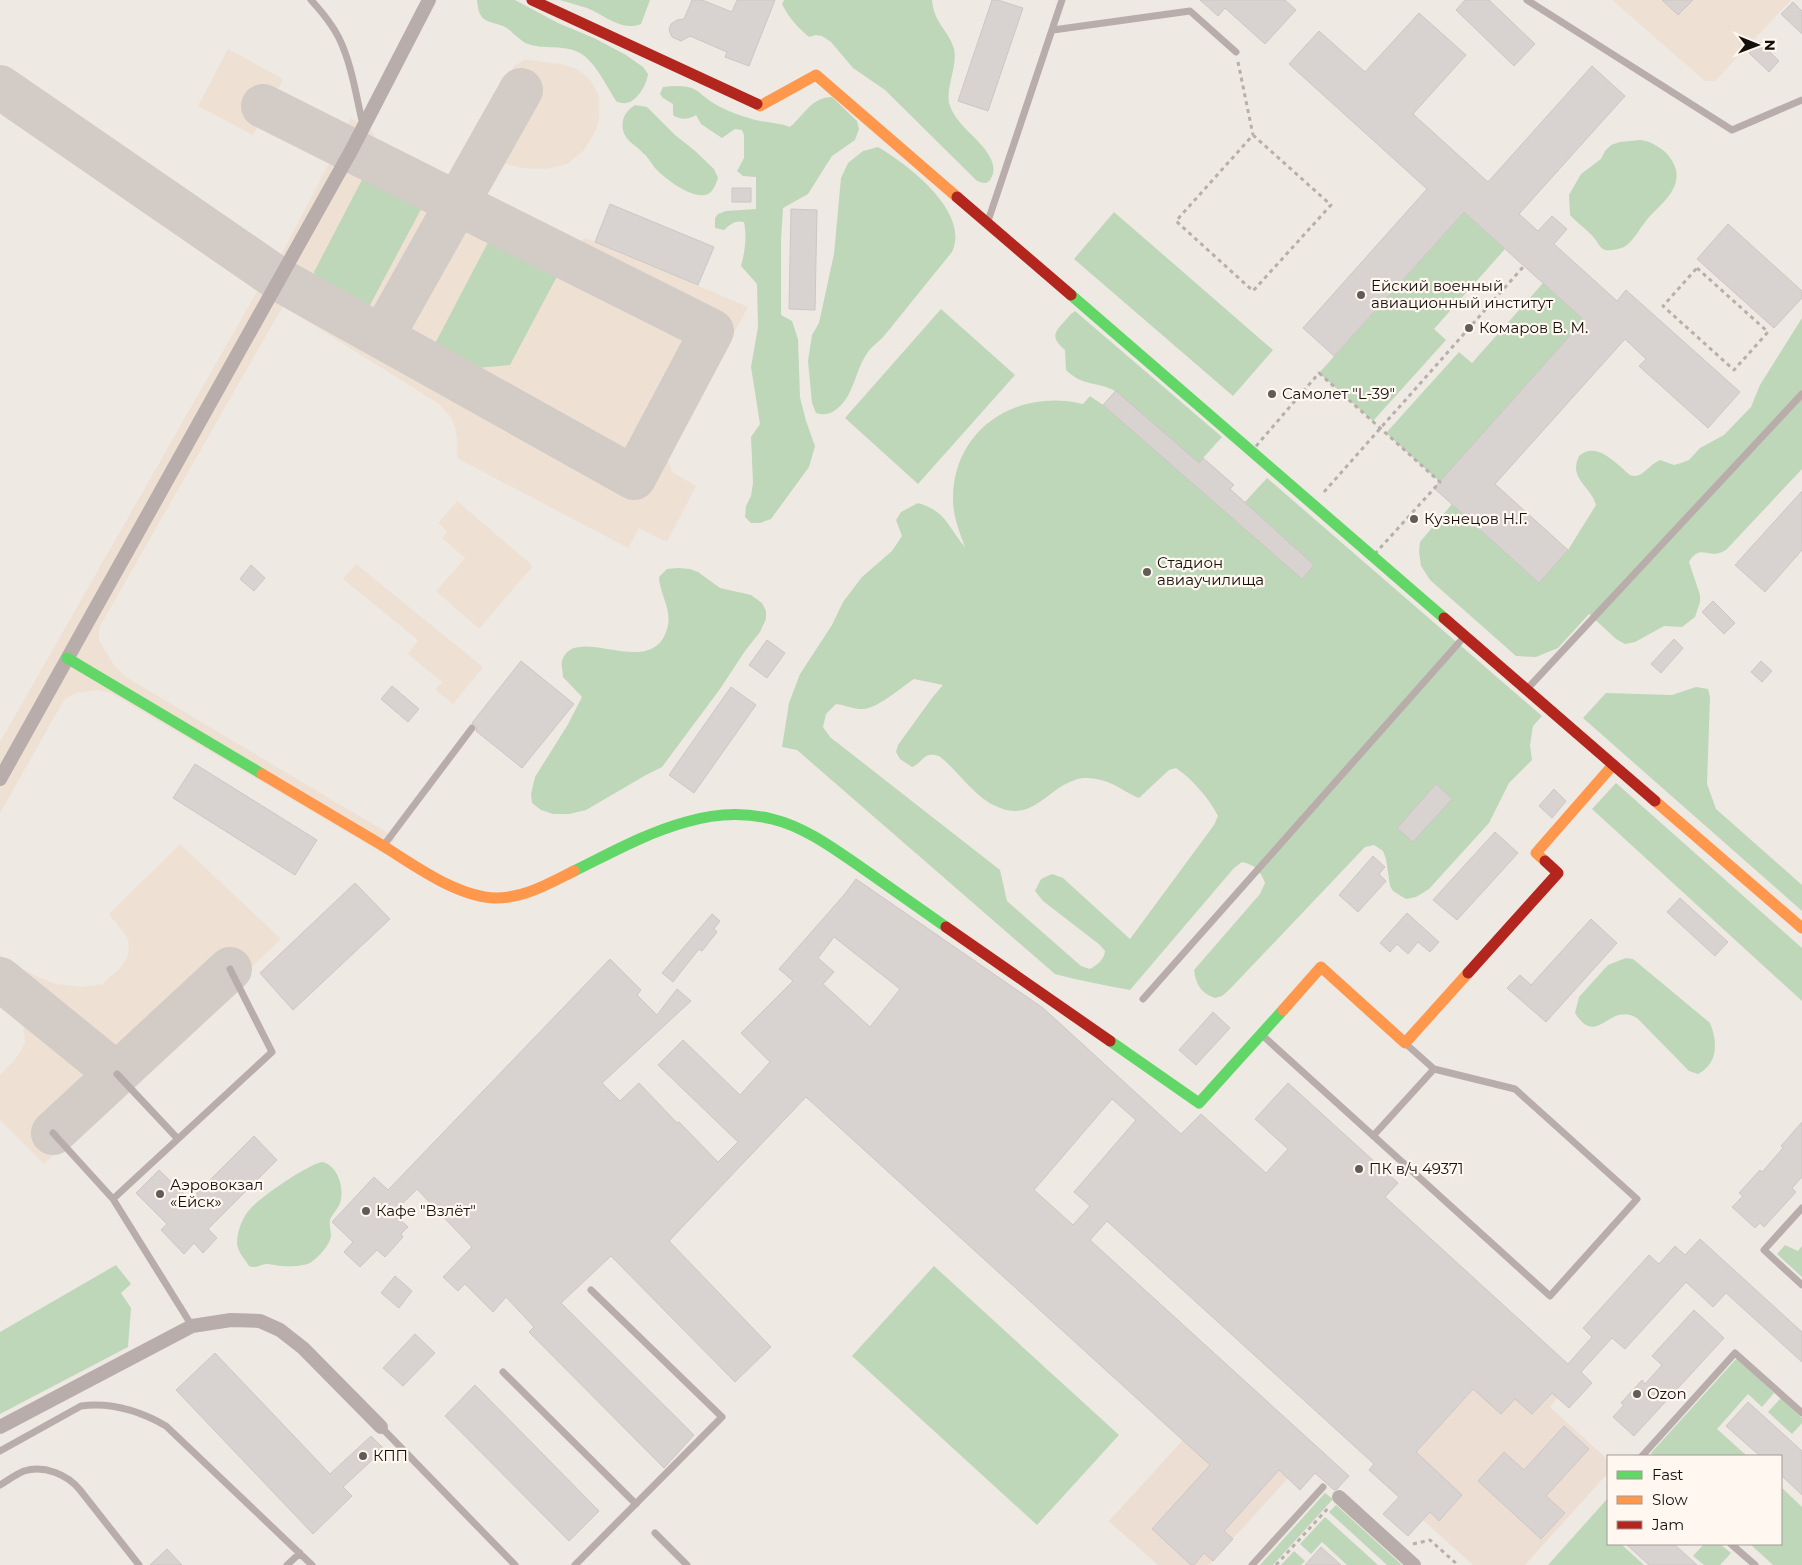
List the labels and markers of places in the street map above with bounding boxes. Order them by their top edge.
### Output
place label: Ейский военный авиационный институт [1371,276,1554,312]
marker: Ейский военный авиационный институт [1355,289,1367,301]
place label: Комаров В. М. [1479,318,1588,337]
marker: Комаров В. М. [1463,322,1475,334]
place label: Самолет "L-39" [1282,384,1395,403]
marker: Самолет "L-39" [1266,388,1278,400]
place label: Кузнецов Н.Г. [1424,509,1527,528]
marker: Кузнецов Н.Г. [1408,513,1420,525]
place label: Стадион авиаучилища [1157,553,1264,589]
marker: Стадион авиаучилища [1141,566,1153,578]
place label: ПК в/ч 49371 [1369,1159,1463,1178]
marker: ПК в/ч 49371 [1353,1163,1365,1175]
place label: Аэровокзал «Ейск» [170,1175,263,1211]
marker: Аэровокзал «Ейск» [154,1188,166,1200]
place label: Кафе "Взлёт" [376,1201,476,1220]
marker: Кафе "Взлёт" [360,1205,372,1217]
place label: Ozon [1647,1384,1687,1403]
marker: Ozon [1631,1388,1643,1400]
place label: КПП [373,1446,408,1465]
marker: КПП [357,1450,369,1462]

